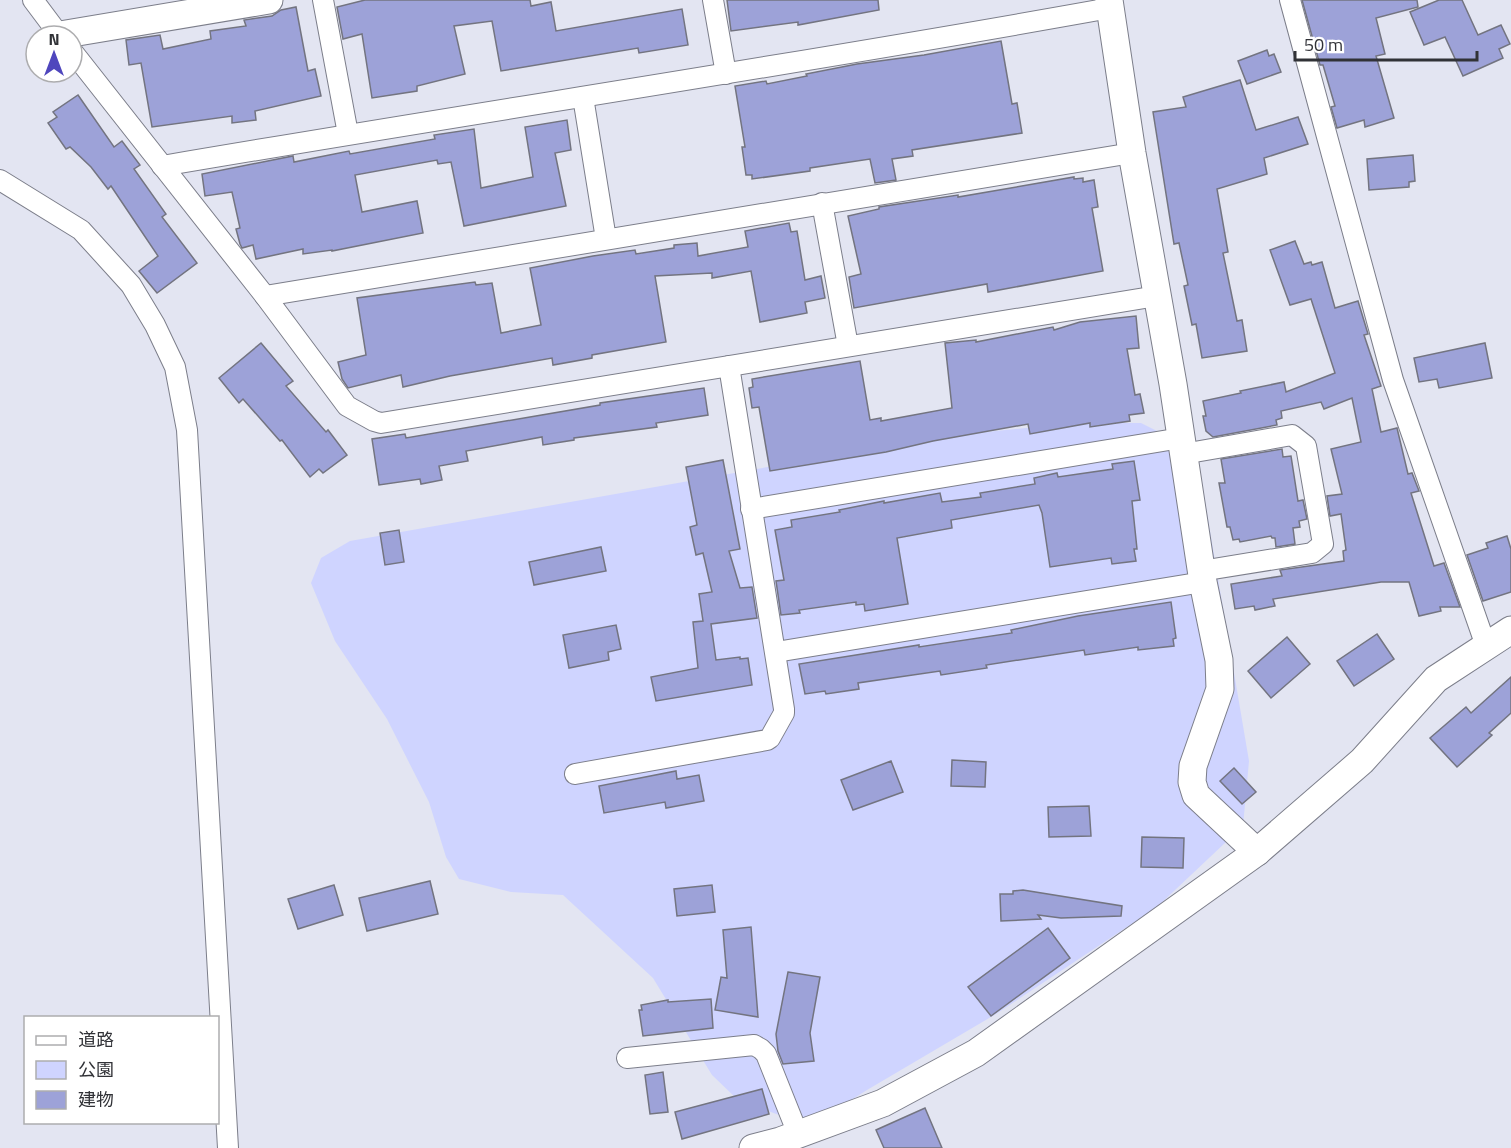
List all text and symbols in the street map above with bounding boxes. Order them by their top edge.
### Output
north arrow [24,24,84,84]
scale bar [1295,24,1476,62]
text: N [48,27,60,51]
text: 50 m [1304,31,1343,58]
legend [24,1016,219,1124]
text: 道路 [78,1026,114,1053]
text: 公園 [78,1056,114,1083]
text: 建物 [78,1086,114,1113]

